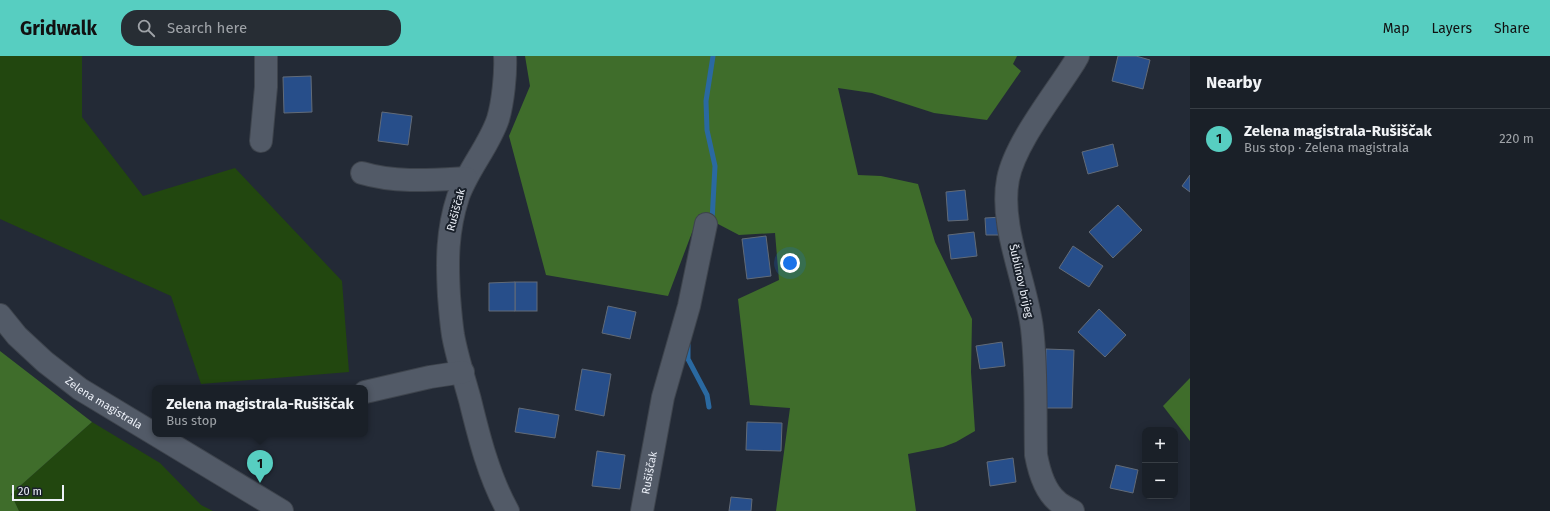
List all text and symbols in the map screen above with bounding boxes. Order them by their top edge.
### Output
search box [121,10,401,46]
text: Gridwalk [20,17,97,40]
icon: search [135,17,157,39]
text: Search here [167,19,247,37]
text: Map [1383,20,1409,37]
text: Layers [1431,20,1472,37]
text: Share [1494,20,1530,37]
text: Nearby [1206,72,1261,93]
text: Zelena magistrala-Rušiščak [1244,122,1432,140]
text: 1 [1216,131,1222,146]
text: 220 m [1499,131,1534,146]
text: Bus stop · Zelena magistrala [1244,140,1409,155]
street label: Rušiščak [444,187,468,233]
street label: Šublinov brijeg [1006,243,1037,319]
your location [780,253,800,273]
street label: Zelena magistrala [63,374,145,432]
popup [152,385,368,437]
text: Zelena magistrala-Rušiščak [166,395,354,413]
text: Bus stop [166,413,217,428]
map controls [1142,427,1178,499]
button: + [1142,427,1178,463]
pin: 1 [247,450,273,483]
street label: Rušiščak [639,450,659,495]
button: − [1142,463,1178,499]
scale bar [12,483,64,502]
text: 20 m [18,485,42,498]

